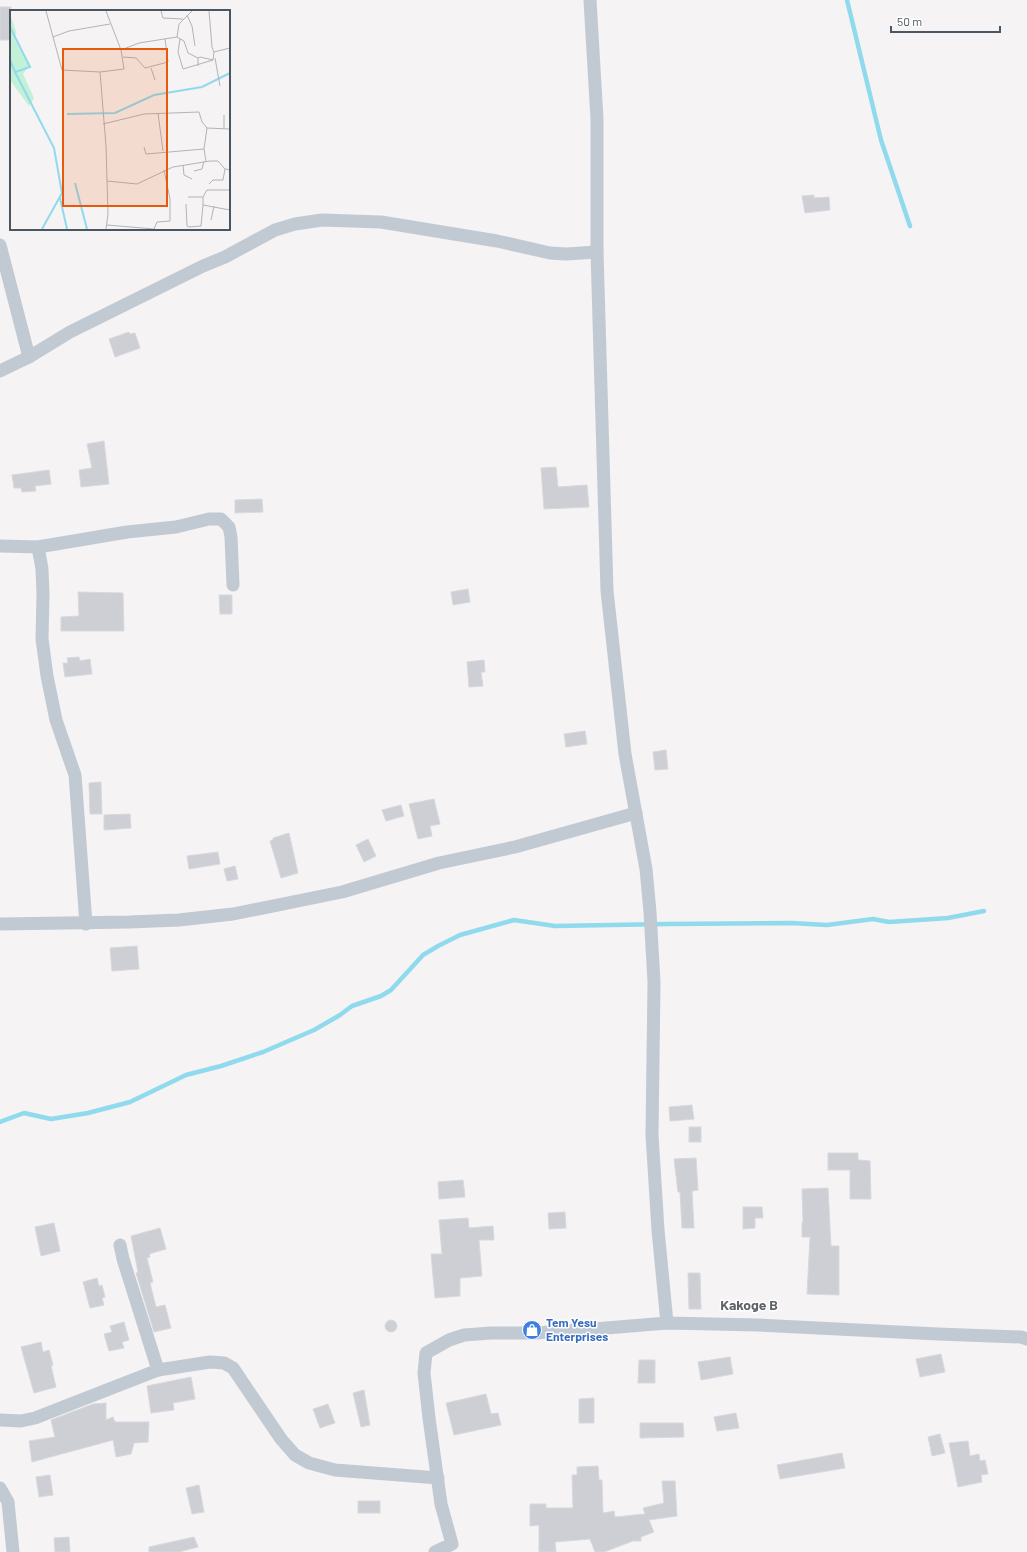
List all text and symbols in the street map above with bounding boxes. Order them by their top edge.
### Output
scale bar [891,8,1000,34]
inset map [10,10,230,230]
text: 50 m [897,14,922,28]
district label: Kakoge B [720,1296,778,1313]
place label: Tem Yesu Enterprises [546,1315,608,1343]
shop icon: Tem Yesu Enterprises [521,1319,543,1341]

